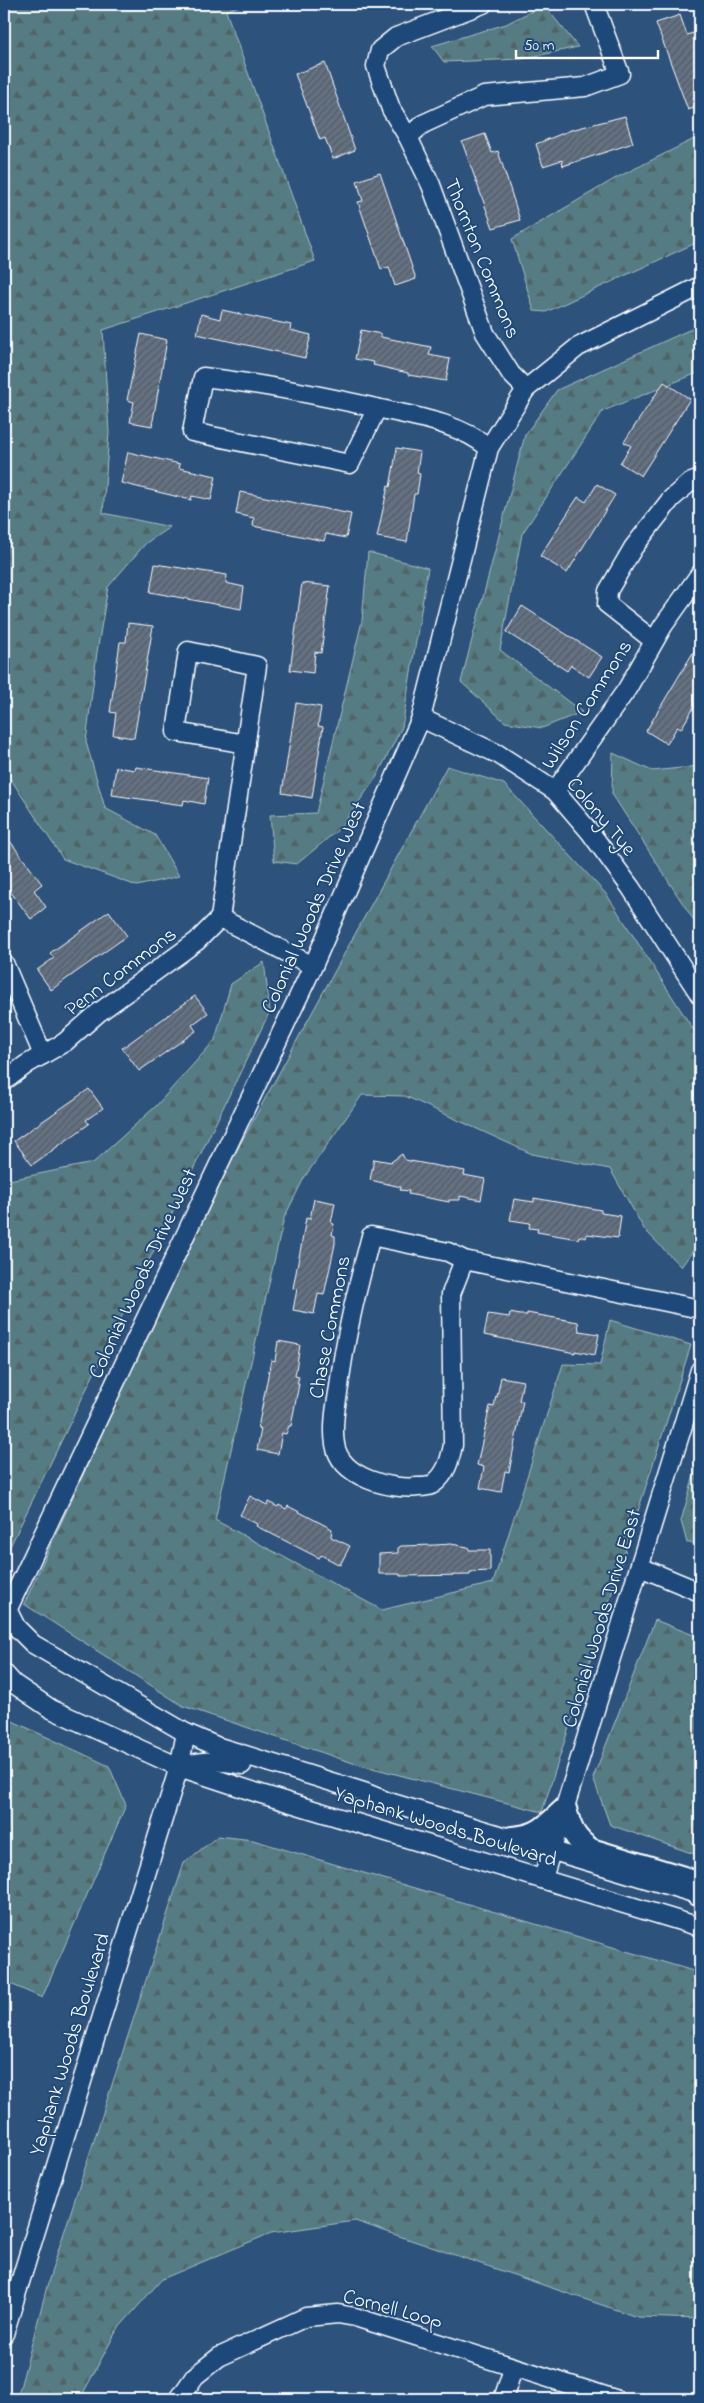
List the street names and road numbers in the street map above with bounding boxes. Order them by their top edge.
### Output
street label: Thornton Commons [435,174,527,343]
street label: Wilson Commons [535,634,641,776]
street label: Colony Tye [557,771,643,865]
street label: Colonial Woods Drive West [255,797,375,1018]
street label: Penn Commons [59,921,183,1025]
street label: Colonial Woods Drive West [82,1164,206,1384]
street label: Chase Commons [302,1253,360,1402]
street label: Colonial Woods Drive East [555,1506,650,1732]
street label: Yaphank Woods Boulevard [330,1780,561,1876]
street label: Yaphank Woods Boulevard [23,1929,119,2160]
street label: Cornell Loop [339,2282,446,2338]

